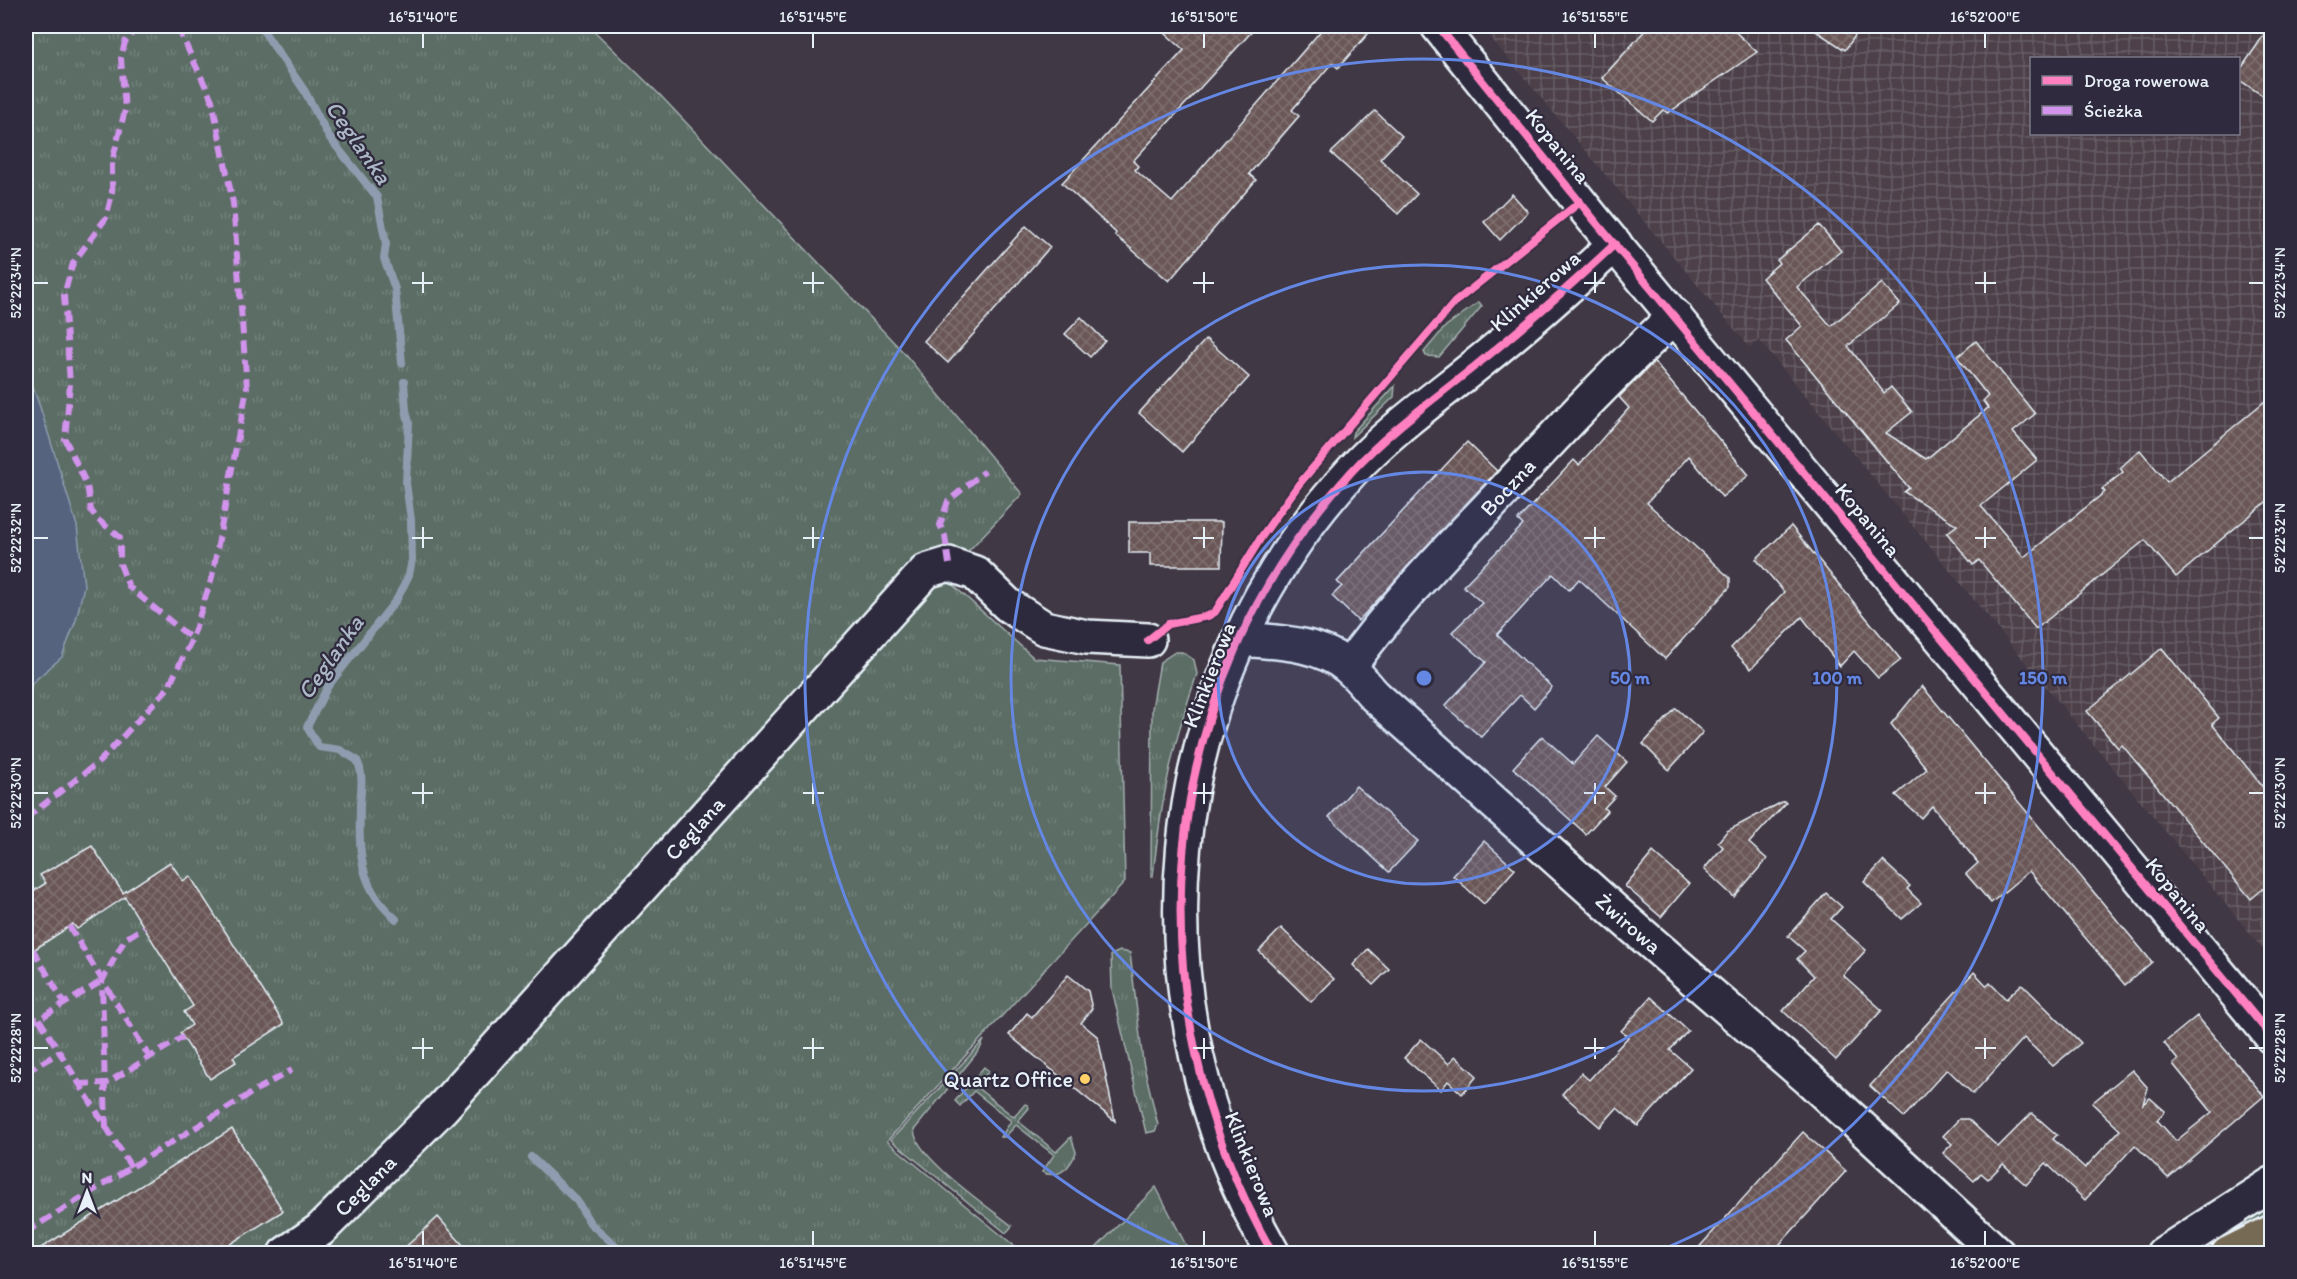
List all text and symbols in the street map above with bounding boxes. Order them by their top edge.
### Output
text: 16°51'40"E [389,8,457,26]
text: 16°51'45"E [779,8,847,26]
text: 16°51'50"E [1170,8,1238,26]
text: 16°51'55"E [1562,8,1628,26]
text: 16°52'00"E [1950,8,2020,26]
legend [2030,57,2240,135]
text: Droga rowerowa [2084,70,2210,92]
water label: Ceglanka [320,94,399,190]
text: Ścieżka [2084,100,2143,122]
street label: Kopanina [1520,103,1597,189]
street label: Klinkierowa [1484,244,1586,338]
text: 52°22'34"N [7,247,25,319]
text: 52°22'34"N [2271,247,2289,319]
street label: Boczna [1474,452,1541,521]
street label: Kopanina [1829,477,1907,563]
text: 52°22'32"N [7,503,25,573]
text: 52°22'32"N [2271,503,2289,573]
water label: Ceglanka [291,609,370,705]
street label: Klinkierowa [1176,618,1242,732]
text: 50 m [1610,667,1651,689]
text: 100 m [1812,667,1863,689]
text: 150 m [2019,667,2068,689]
centre of rings [1414,668,1434,688]
text: 52°22'30"N [7,757,25,829]
text: 52°22'30"N [2271,757,2289,829]
street label: Ceglana [659,790,731,866]
street label: Kopanina [2140,852,2217,938]
street label: Żwirowa [1590,887,1668,960]
text: 52°22'28"N [7,1013,25,1083]
text: 52°22'28"N [2271,1013,2289,1083]
place label: Quartz Office [944,1066,1073,1093]
marker: Quartz Office [1078,1072,1092,1086]
street label: Klinkierowa [1219,1107,1285,1221]
street label: Ceglana [328,1148,402,1222]
north arrow [57,1162,117,1222]
text: N [82,1168,92,1187]
text: 16°51'40"E [389,1254,457,1272]
text: 16°51'45"E [779,1254,847,1272]
text: 16°51'50"E [1170,1254,1238,1272]
text: 16°51'55"E [1562,1254,1628,1272]
text: 16°52'00"E [1950,1254,2020,1272]

